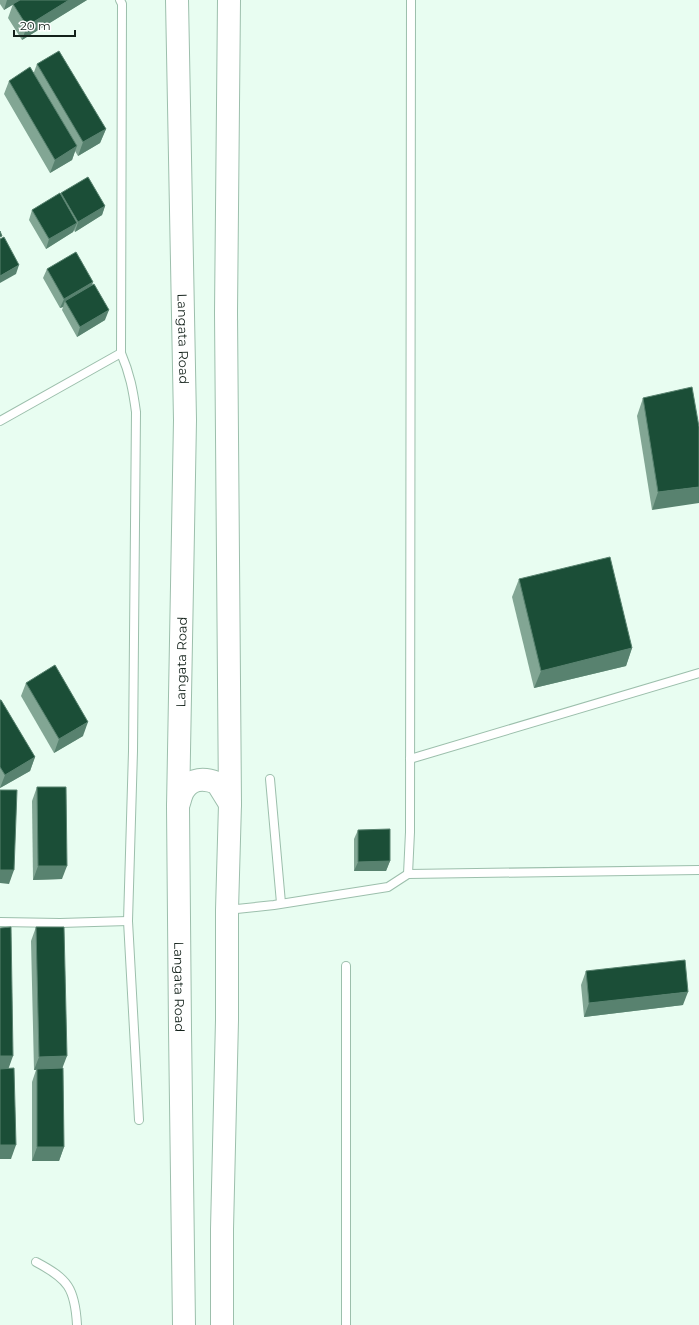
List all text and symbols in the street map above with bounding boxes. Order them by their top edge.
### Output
scale bar [14,12,75,38]
text: 20 m [20,18,51,33]
street label: Langata Road [175,293,192,385]
street label: Langata Road [172,616,190,708]
street label: Langata Road [171,941,188,1032]

